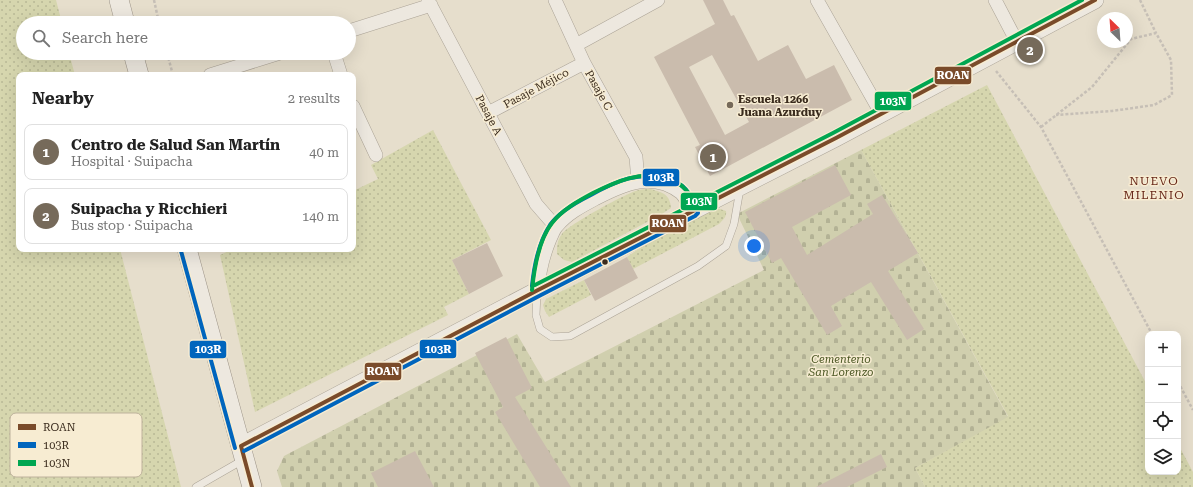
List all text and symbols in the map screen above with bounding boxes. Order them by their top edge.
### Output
north arrow [1097,12,1133,48]
search box [16,16,356,60]
icon: search [30,27,52,49]
text: Search here [62,29,148,47]
pin: 2 [1017,35,1043,65]
street label: Pasaje Méjico [501,66,571,111]
line badge: ROAN [934,66,972,85]
street label: Pasaje C [582,68,615,113]
text: ROAN [936,69,970,82]
text: Nearby [32,88,94,108]
text: 2 results [288,91,340,106]
line badge: 103N [874,91,912,111]
street label: Pasaje A [473,93,505,138]
place label: Escuela 1266 Juana Azurduy [738,93,822,119]
text: 103N [880,95,907,108]
marker: Escuela 1266 Juana Azurduy [725,100,735,110]
text: Centro de Salud San Martín [71,136,280,154]
pin: 1 [700,142,726,172]
text: 1 [42,145,50,160]
text: 40 m [309,145,339,160]
text: Hospital · Suipacha [71,154,193,169]
line badge: 103R [642,168,680,187]
text: 103R [648,171,674,184]
district label: NUEVO MILENIO [1123,174,1185,202]
line badge: 103N [680,192,718,211]
text: 103N [686,195,713,208]
text: Suipacha y Ricchieri [71,200,227,218]
text: 2 [42,209,50,224]
text: 140 m [302,209,339,224]
line badge: ROAN [649,214,687,233]
text: ROAN [651,217,685,230]
text: Bus stop · Suipacha [71,218,193,233]
your location [744,236,764,256]
unlabelled marker [600,257,610,267]
map controls [1145,331,1181,475]
button: + [1145,331,1181,367]
line badge: 103R [419,339,457,359]
line badge: 103R [189,340,227,359]
text: 103R [195,343,221,356]
text: 103R [425,343,451,356]
park label: Cementerio San Lorenzo [808,353,873,379]
line badge: ROAN [364,362,402,381]
text: ROAN [366,365,400,378]
button: − [1145,367,1181,403]
button: locate [1145,403,1181,439]
legend [10,413,142,477]
text: ROAN [43,421,76,434]
text: 103R [43,439,69,452]
button: layers [1145,439,1181,475]
text: 103N [43,457,70,470]

